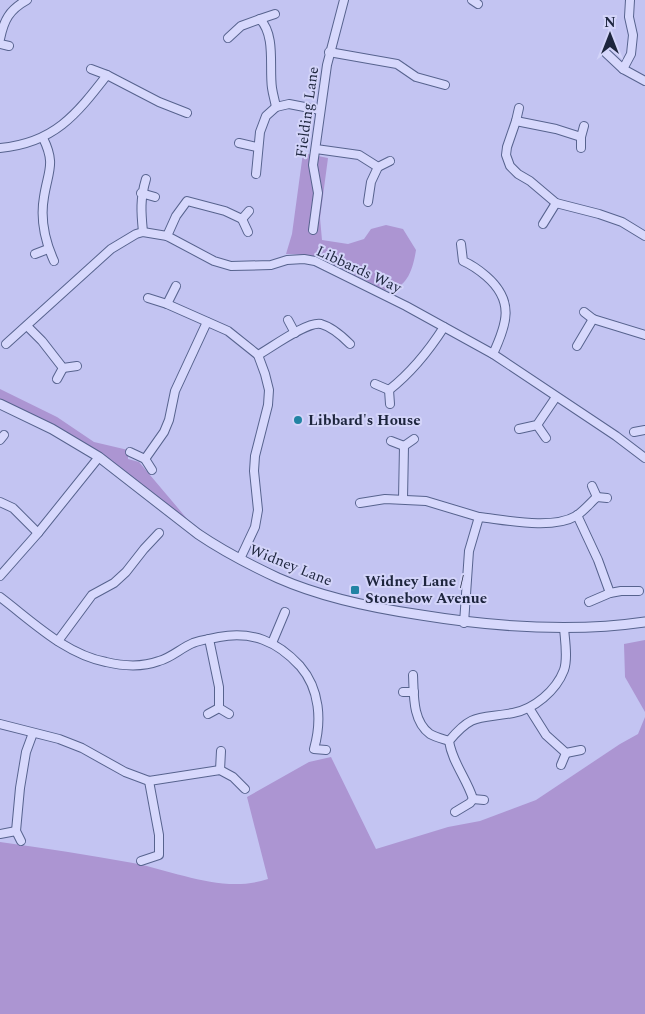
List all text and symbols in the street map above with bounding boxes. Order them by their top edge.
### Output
north arrow [585,10,635,60]
text: N [604,12,616,33]
street label: Fielding Lane [290,65,325,159]
street label: Libbards Way [312,240,406,300]
place label: Libbard's House [308,409,421,432]
marker: Libbard's House [292,414,304,426]
street label: Widney Lane [246,538,336,592]
place label: Widney Lane / Stonebow Avenue [365,570,487,610]
marker: Widney Lane / Stonebow Avenue [349,584,361,596]

